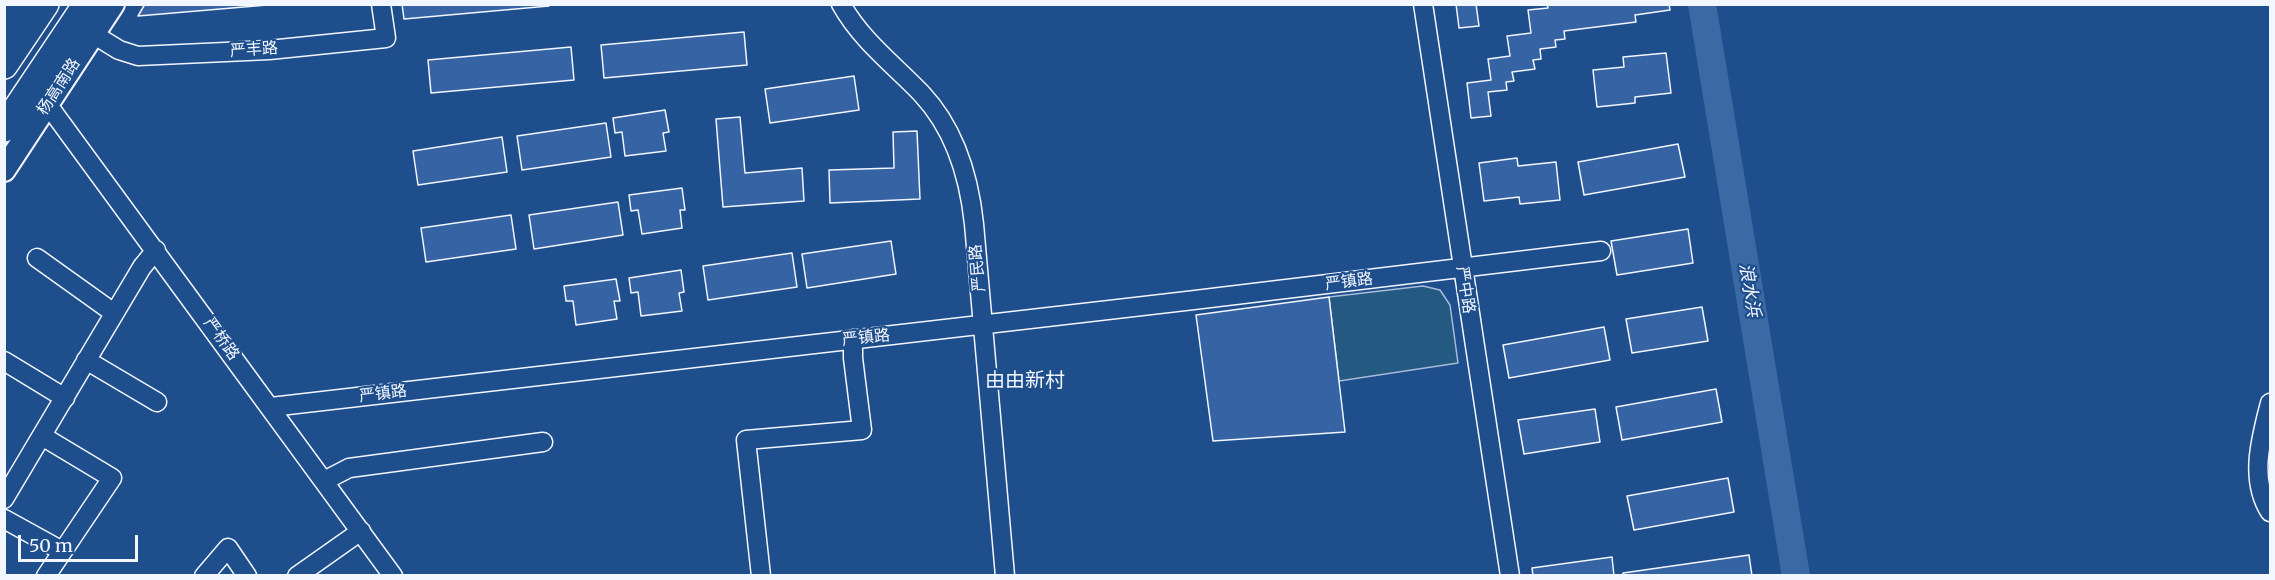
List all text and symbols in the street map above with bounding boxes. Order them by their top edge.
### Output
street label: 严丰路 [229,39,279,61]
street label: 杨高南路 [34,55,84,119]
street label: 严民路 [966,243,990,293]
water label: 浪水浜 [1734,262,1764,318]
street label: 严中路 [1452,265,1478,315]
street label: 严镇路 [1324,270,1374,294]
street label: 严桥路 [199,314,243,364]
street label: 严镇路 [841,326,891,350]
district label: 由由新村 [985,369,1065,393]
street label: 严镇路 [358,382,408,406]
scale bar [21,523,141,561]
text: 50 m [29,534,73,557]

